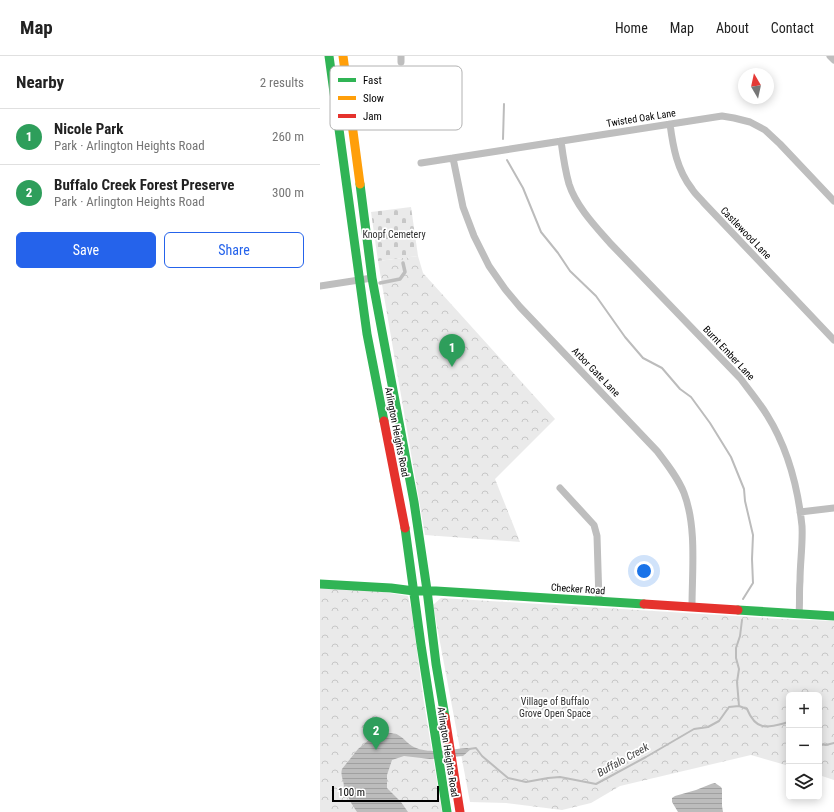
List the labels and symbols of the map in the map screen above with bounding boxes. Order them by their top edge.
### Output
legend [330,66,462,130]
north arrow [738,68,774,104]
text: Fast [363,74,382,87]
text: Slow [363,92,384,105]
street label: Twisted Oak Lane [606,107,677,129]
text: Jam [363,110,382,123]
street label: Castlewood Lane [718,205,774,261]
park label: Knopf Cemetery [362,229,426,240]
street label: Burnt Ember Lane [701,324,757,383]
pin: 1 [439,334,465,367]
street label: Arbor Gate Lane [570,345,622,399]
street label: Arlington Heights Road [383,386,411,478]
your location [634,561,654,581]
street label: Checker Road [551,582,606,596]
park label: Village of Buffalo Grove Open Space [519,696,591,719]
street label: Arlington Heights Road [435,706,461,798]
pin: 2 [363,717,389,750]
water label: Buffalo Creek [595,740,651,780]
scale bar [332,784,439,803]

